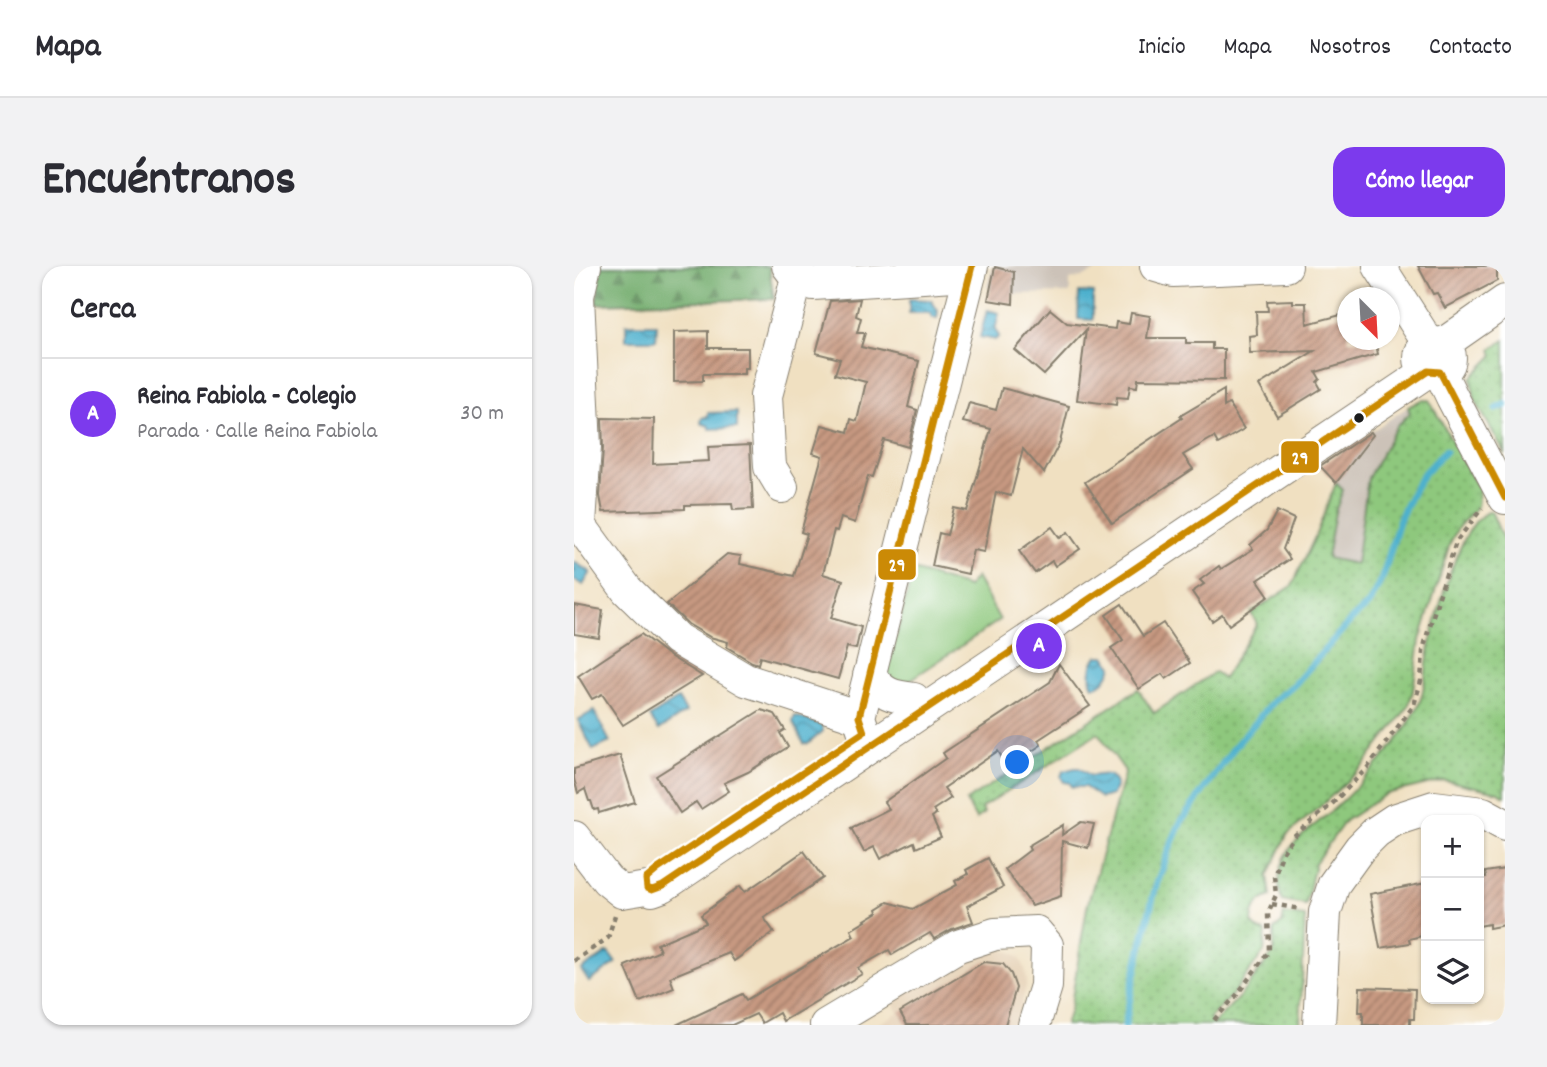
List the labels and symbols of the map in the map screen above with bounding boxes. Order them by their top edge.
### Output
north arrow [1337,287,1400,350]
unlabelled marker [1352,411,1366,425]
line badge: 29 [1280,440,1320,474]
text: 29 [1291,447,1309,474]
line badge: 29 [877,548,917,581]
text: 29 [888,554,906,581]
pin: A [1016,620,1062,672]
your location [1000,745,1034,779]

